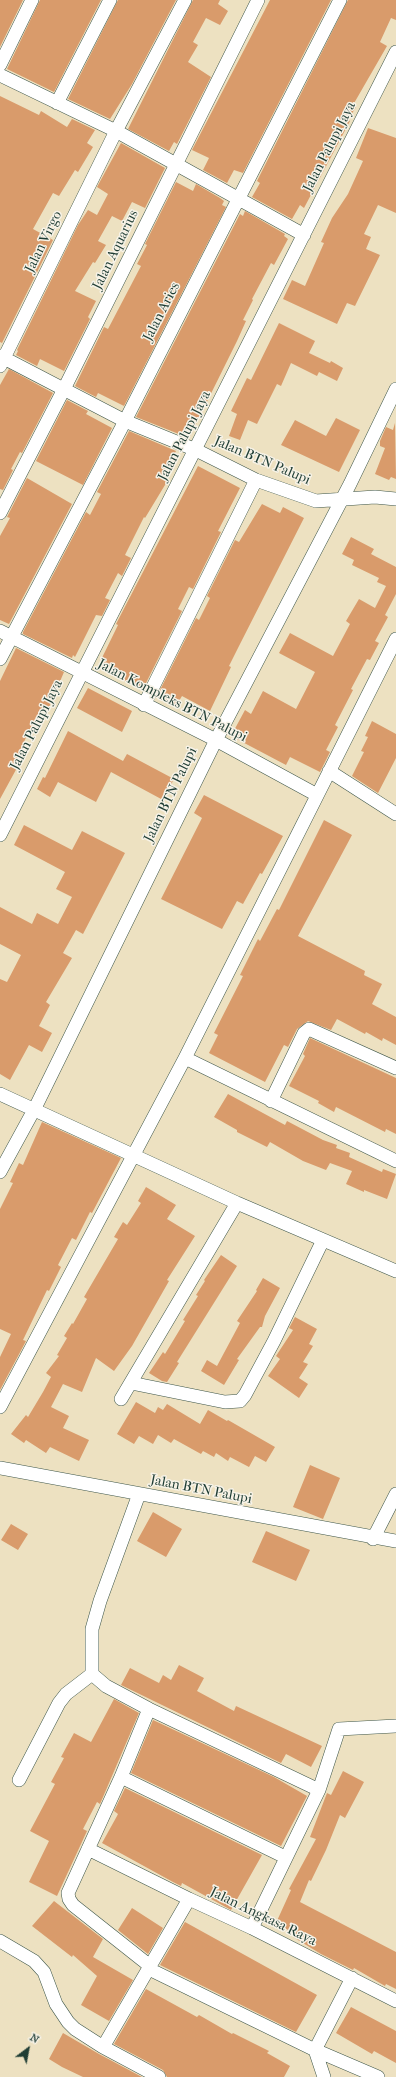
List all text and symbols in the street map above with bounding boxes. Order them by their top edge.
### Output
street label: Jalan Palupi Jaya [300,99,360,195]
street label: Jalan Aquarius [89,207,143,293]
street label: Jalan Virgo [22,208,66,276]
street label: Jalan Aries [140,280,184,344]
street label: Jalan Palupi Jaya [155,388,215,484]
street label: Jalan BTN Palupi [211,433,313,489]
street label: Jalan Kompleks BTN Palupi [95,656,249,746]
street label: Jalan Palupi Jaya [7,677,67,773]
street label: Jalan BTN Palupi [141,745,201,845]
street label: Jalan BTN Palupi [149,1472,253,1508]
street label: Jalan Angkasa Raya [207,1884,319,1950]
north arrow [8,2029,48,2069]
text: N [28,2031,42,2046]

